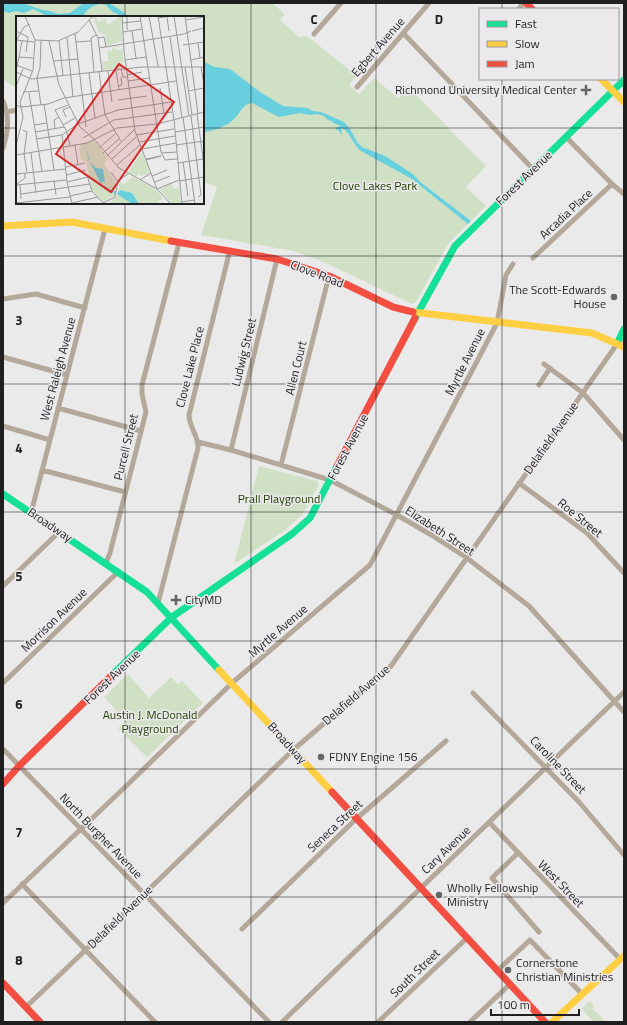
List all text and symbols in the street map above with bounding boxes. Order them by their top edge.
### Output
legend [479,8,619,80]
text: C [310,9,318,29]
text: D [435,9,443,29]
street label: Egbert Avenue [346,13,409,81]
text: Fast [515,14,538,33]
inset map [16,16,204,204]
text: Slow [515,34,540,53]
text: Jam [515,54,535,73]
place label: Richmond University Medical Center [395,80,577,99]
marker: Richmond University Medical Center [580,84,592,96]
street label: Forest Avenue [491,146,556,210]
park label: Clove Lakes Park [333,176,417,195]
street label: Arcadia Place [535,184,597,243]
street label: Clove Road [288,255,347,292]
place label: The Scott-Edwards House [509,280,606,313]
marker: The Scott-Edwards House [609,292,619,302]
text: 3 [15,310,23,330]
street label: West Raleigh Avenue [35,315,80,423]
street label: Ludwig Street [226,315,261,388]
street label: Clove Lake Place [170,324,209,409]
street label: Myrtle Avenue [439,325,490,399]
street label: Allen Court [280,338,312,397]
street label: Delafield Avenue [519,398,583,478]
street label: Forest Avenue [322,410,373,483]
street label: Purcell Street [108,411,143,482]
text: 4 [15,438,23,458]
park label: Prall Playground [238,489,320,508]
street label: Roe Street [554,493,608,542]
street label: Elizabeth Street [402,501,480,561]
street label: Broadway [24,502,77,547]
text: 5 [15,566,23,586]
street label: Morrison Avenue [16,583,91,656]
place label: CityMD [185,590,222,609]
marker: CityMD [170,594,182,606]
street label: Myrtle Avenue [244,599,312,662]
street label: Forest Avenue [79,645,144,709]
street label: Delafield Avenue [318,660,394,730]
text: 6 [15,694,23,714]
park label: Austin J. McDonald Playground [103,705,197,738]
street label: Broadway [263,717,312,768]
street label: Caroline Street [526,731,592,799]
place label: FDNY Engine 156 [329,747,418,766]
marker: FDNY Engine 156 [316,752,326,762]
street label: North Burgher Avenue [55,789,147,883]
street label: Seneca Street [303,794,367,856]
street label: Cary Avenue [417,821,475,878]
text: 7 [15,822,23,842]
street label: West Street [534,856,590,912]
place label: Wholly Fellowship Ministry [447,878,538,911]
street label: Delafield Avenue [83,880,157,953]
marker: Wholly Fellowship Ministry [434,890,444,900]
street label: South Street [385,943,445,1002]
text: 8 [15,950,23,970]
place label: Cornerstone Christian Ministries [516,953,614,986]
marker: Cornerstone Christian Ministries [503,965,513,975]
scale bar [491,991,579,1017]
text: 100 m [497,995,530,1014]

